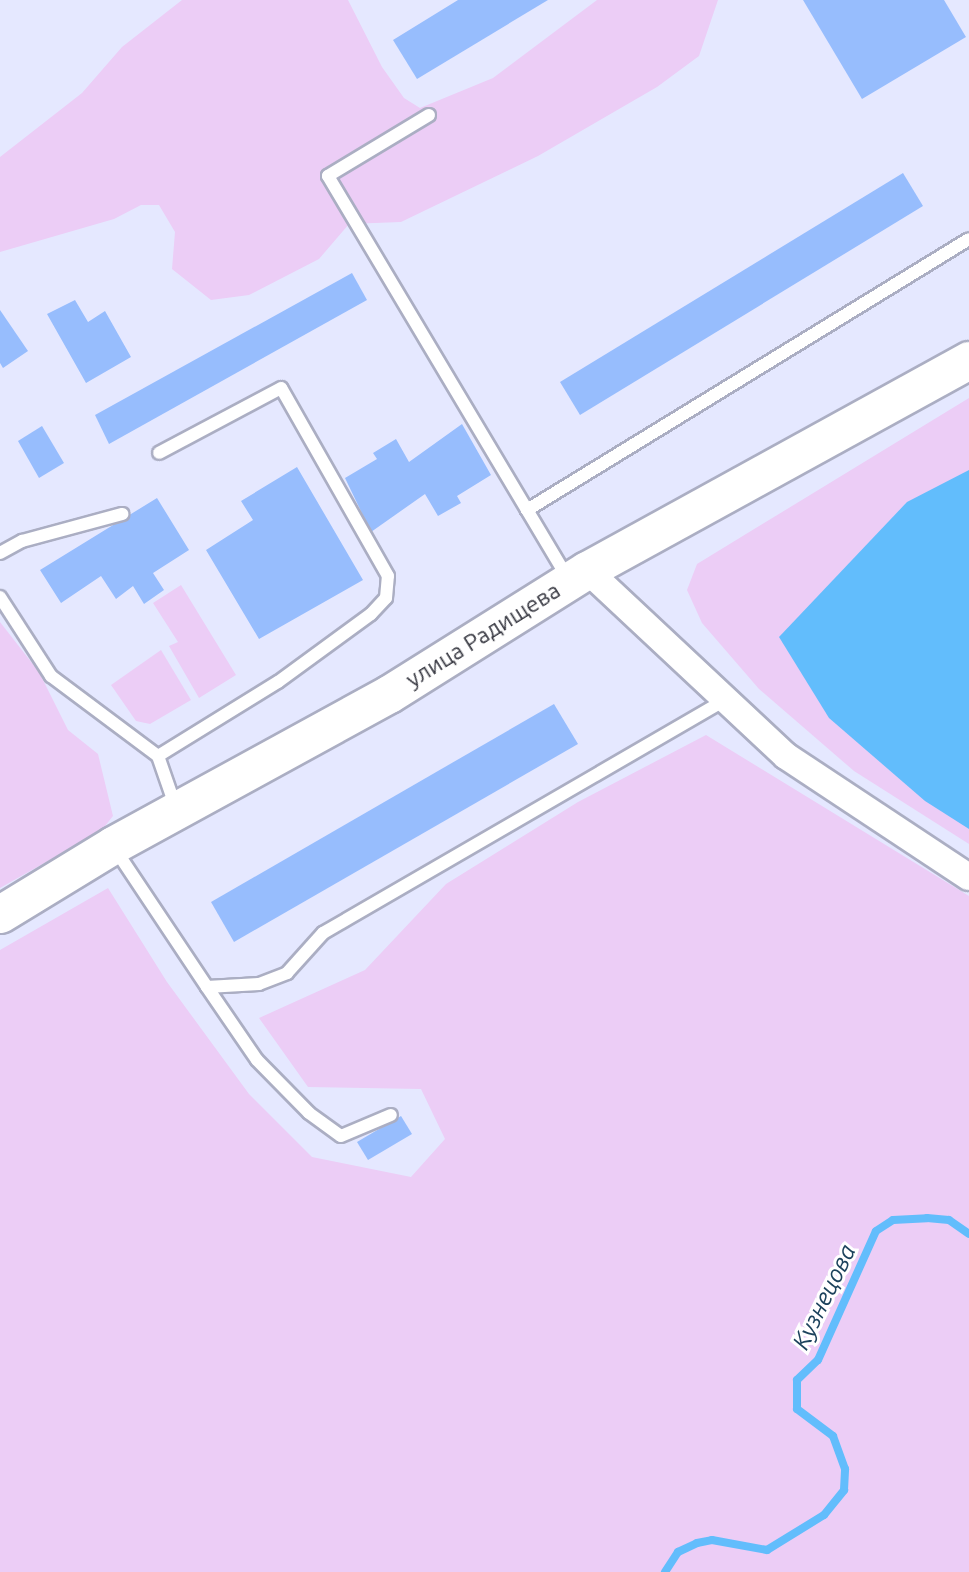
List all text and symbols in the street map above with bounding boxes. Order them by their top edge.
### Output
street label: улица Радищева [401,576,565,694]
water label: Кузнецова [786,1240,862,1354]

